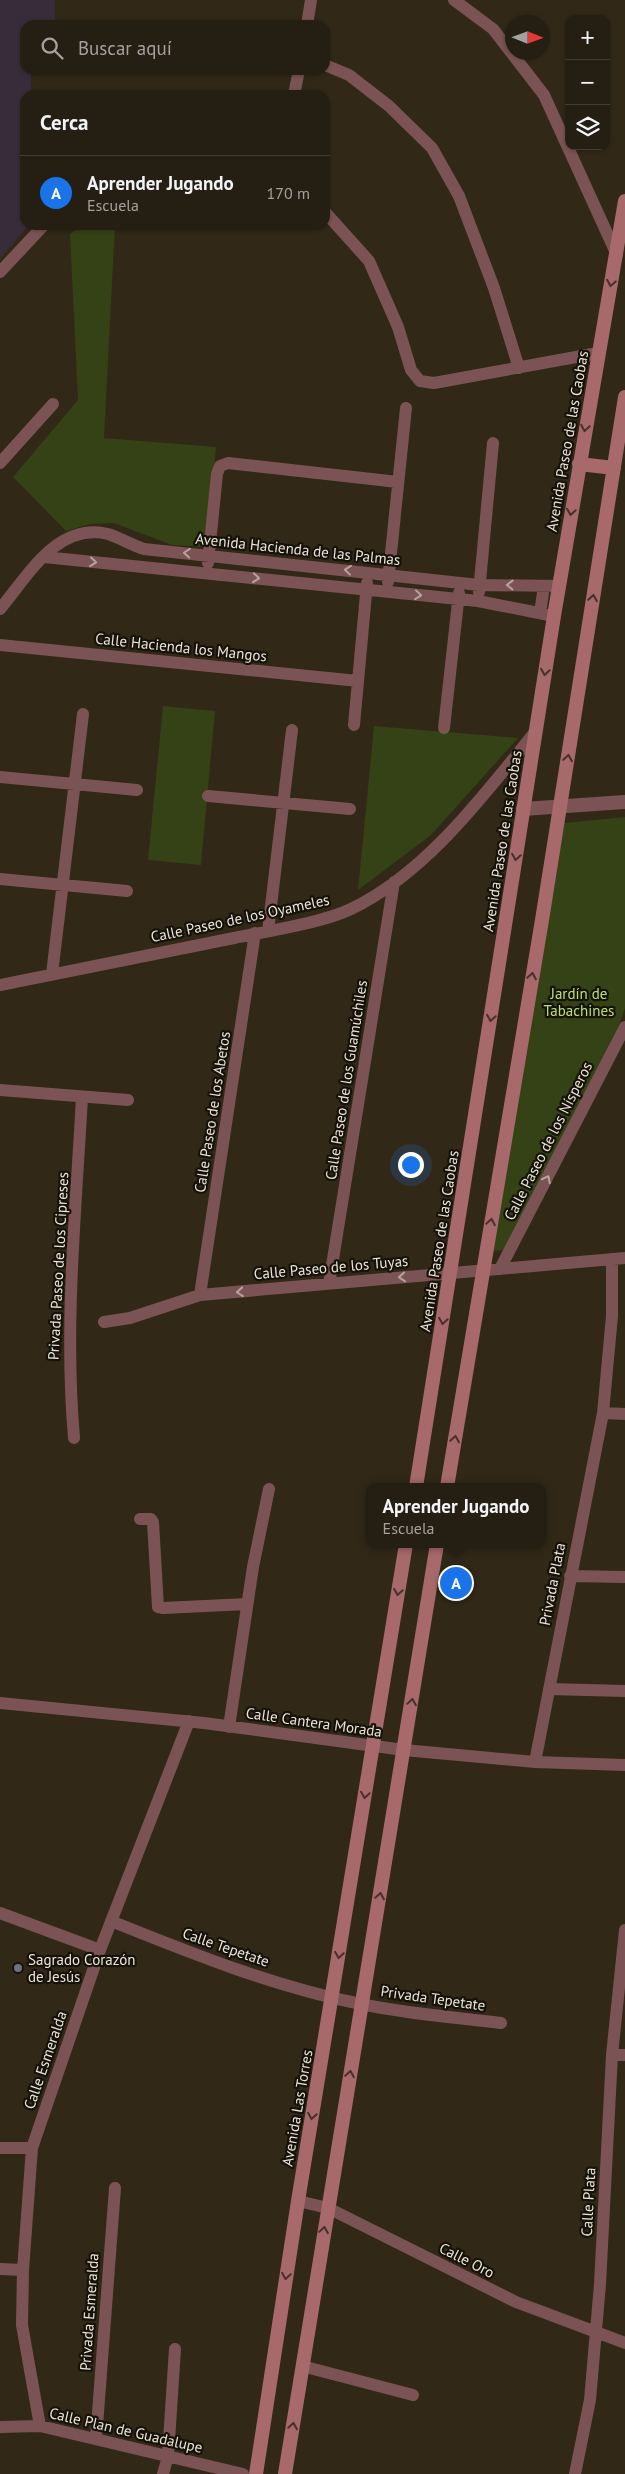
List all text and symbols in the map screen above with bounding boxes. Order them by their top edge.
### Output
north arrow [505,15,550,60]
map controls [565,15,610,150]
button: + [565,15,610,60]
search box [20,20,330,75]
icon: search [38,34,66,62]
text: Buscar aquí [78,36,172,60]
button: − [565,60,610,105]
button: layers [565,105,610,150]
text: Cerca [40,109,89,136]
text: Aprender Jugando [87,171,234,195]
text: A [51,183,61,203]
text: 170 m [267,183,310,203]
text: Escuela [87,195,139,215]
one-way arrow [606,279,617,288]
street label: Avenida Paseo de las Caobas [542,349,592,533]
one-way arrow [581,423,591,432]
one-way arrow [567,507,577,516]
street label: Avenida Hacienda de las Palmas [195,529,401,569]
one-way arrow [182,548,190,559]
one-way arrow [89,556,97,567]
one-way arrow [344,565,352,576]
one-way arrow [252,572,260,583]
one-way arrow [506,580,514,591]
one-way arrow [414,589,422,600]
one-way arrow [587,594,598,602]
street label: Calle Hacienda los Mangos [94,629,268,665]
one-way arrow [540,668,550,676]
street label: Avenida Paseo de las Caobas [478,749,526,933]
one-way arrow [562,754,572,763]
one-way arrow [511,853,521,861]
street label: Calle Paseo de los Oyameles [149,890,331,946]
one-way arrow [527,971,537,980]
street label: Calle Paseo de los Guamúchiles [321,979,371,1181]
park label: Jardín de Tabachines [544,984,614,1020]
one-way arrow [486,1013,496,1022]
street label: Calle Paseo de los Abetos [190,1030,234,1194]
street label: Calle Paseo de los Nísperos [500,1059,596,1223]
street label: Avenida Paseo de las Caobas [415,1149,463,1333]
your location [398,1152,424,1178]
street label: Privada Paseo de los Cipreses [44,1171,72,1361]
one-way arrow [541,1175,551,1184]
one-way arrow [485,1218,495,1226]
street label: Calle Paseo de los Tuyas [253,1251,409,1283]
one-way arrow [398,1271,406,1282]
one-way arrow [236,1286,244,1297]
one-way arrow [438,1316,448,1325]
one-way arrow [449,1434,459,1443]
popup [366,1483,546,1548]
text: Aprender Jugando [383,1494,529,1518]
text: Escuela [383,1518,435,1538]
street label: Privada Plata [535,1541,569,1627]
pin: A [440,1564,472,1602]
one-way arrow [394,1588,404,1597]
one-way arrow [406,1698,416,1707]
street label: Calle Cantera Morada [245,1703,383,1741]
one-way arrow [361,1791,371,1799]
one-way arrow [374,1892,384,1901]
street label: Calle Tepetate [180,1923,272,1971]
place label: Sagrado Corazón de Jesús [28,1950,135,1986]
one-way arrow [334,1951,344,1960]
marker: Sagrado Corazón de Jesús [12,1962,24,1974]
street label: Privada Tepetate [379,1981,487,2015]
street label: Calle Esmeralda [19,2008,71,2112]
street label: Avenida Las Torres [277,2048,317,2168]
one-way arrow [344,2070,354,2078]
one-way arrow [308,2111,318,2120]
street label: Calle Plata [577,2167,599,2237]
one-way arrow [318,2226,329,2234]
street label: Calle Oro [436,2238,498,2282]
street label: Privada Esmeralda [75,2253,103,2371]
one-way arrow [281,2273,292,2281]
street label: Calle Plan de Guadalupe [48,2403,204,2457]
one-way arrow [287,2422,297,2430]

